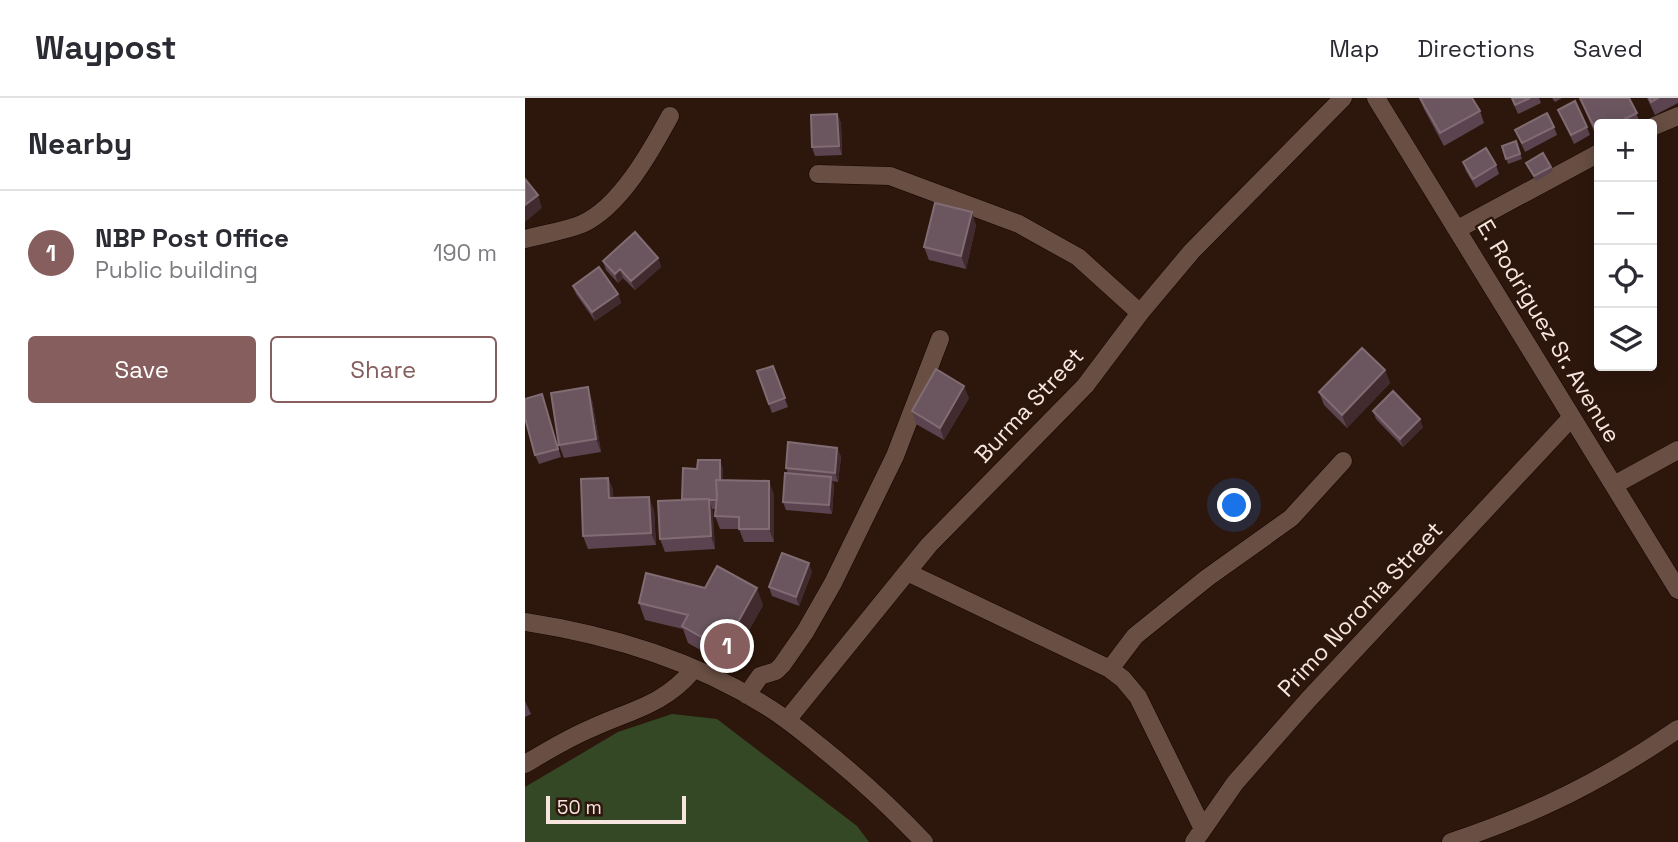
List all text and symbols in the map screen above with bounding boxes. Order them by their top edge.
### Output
text: Waypost [35,27,177,69]
text: Map [1329,33,1379,64]
text: Directions [1417,33,1535,64]
text: Saved [1573,33,1643,64]
map controls [1594,119,1657,371]
button: + [1594,119,1657,182]
text: Nearby [28,124,132,163]
button: − [1594,182,1657,245]
street label: E. Rodriguez Sr. Avenue [1470,214,1628,448]
text: NBP Post Office [95,221,289,255]
text: 1 [46,238,56,268]
text: 190 m [433,238,497,268]
button: locate [1594,245,1657,308]
text: Public building [95,255,258,285]
button: layers [1594,308,1657,371]
button: Save [28,336,256,403]
button: Share [270,336,497,403]
street label: Burma Street [968,341,1090,469]
your location [1217,488,1251,522]
street label: Primo Noronia Street [1271,515,1449,703]
pin: 1 [704,620,750,672]
scale bar [546,793,686,825]
text: 50 m [557,795,602,820]

